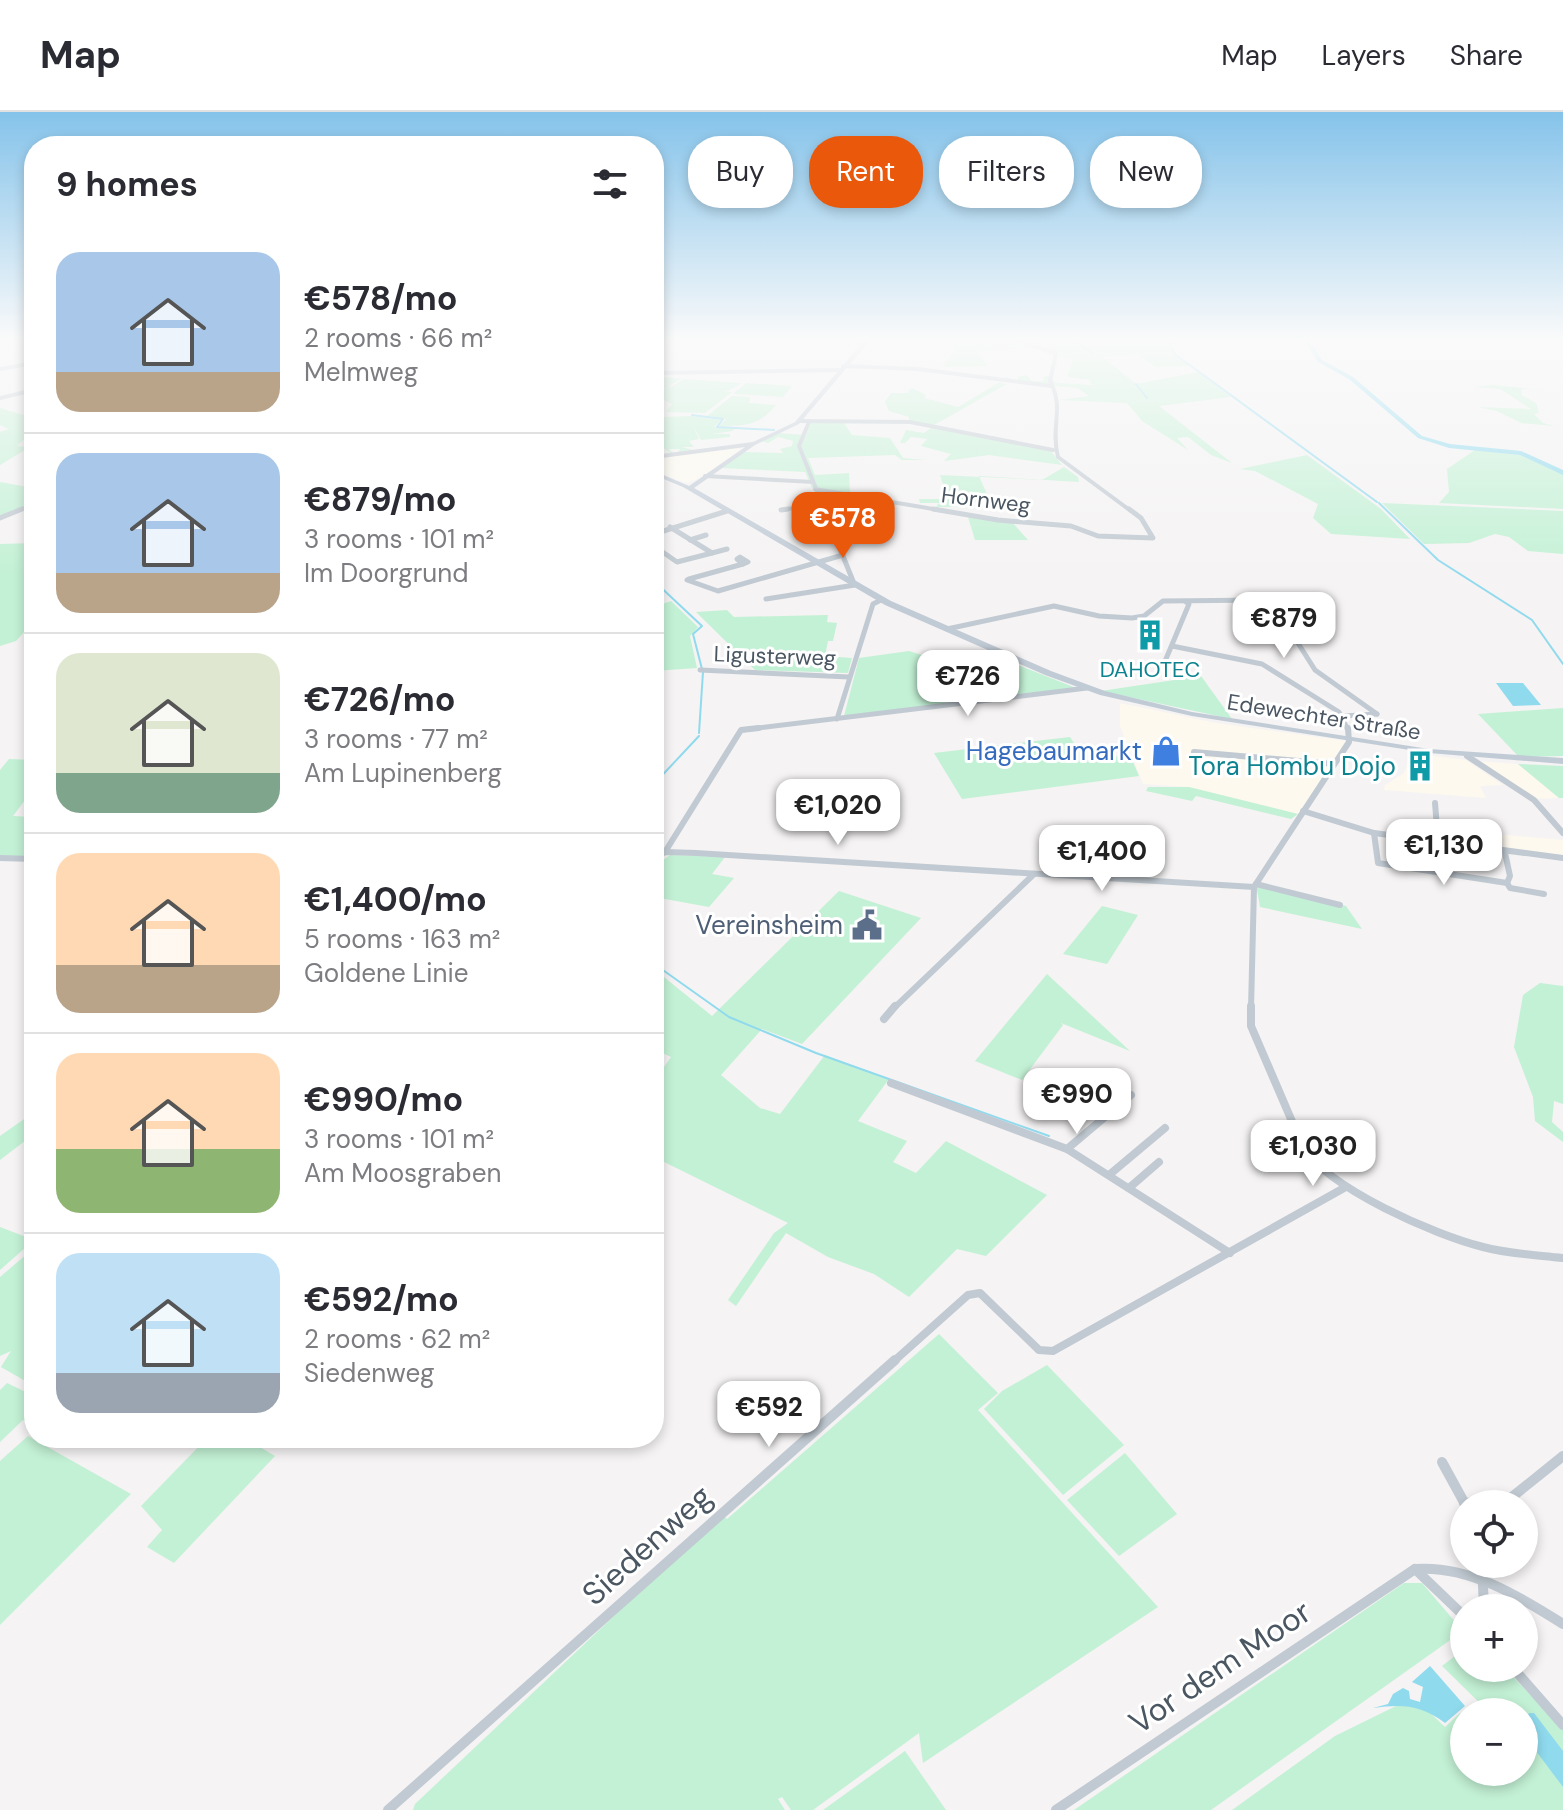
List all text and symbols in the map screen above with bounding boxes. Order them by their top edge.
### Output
text: Map [40,30,121,80]
text: Map [1221,37,1278,74]
text: Layers [1322,37,1406,74]
text: Share [1450,37,1523,74]
chip: Buy [688,136,793,208]
chip: Rent [809,136,923,208]
chip: Filters [939,136,1074,208]
chip: New [1090,136,1202,208]
text: 9 homes [56,162,198,207]
icon: filters [588,162,632,206]
text: €578/mo [304,276,457,321]
icon: home [120,284,216,380]
text: 2 rooms · 66 m² [304,321,492,355]
text: Melmweg [304,355,418,389]
text: €879/mo [304,477,456,522]
street label: Hornweg [940,480,1032,520]
icon: home [120,485,216,581]
pin: €578 [796,492,890,560]
text: €578 [810,501,876,535]
text: 3 rooms · 101 m² [304,522,494,556]
text: Im Doorgrund [304,556,468,590]
pin: €879 [1237,592,1331,660]
text: €879 [1251,601,1317,635]
building icon: DAHOTEC [1133,618,1167,652]
street label: Ligusterweg [713,639,837,673]
pin: €726 [921,650,1015,718]
place label: DAHOTEC [1100,655,1200,684]
text: €726 [935,659,1001,693]
text: €726/mo [304,677,455,722]
icon: home [120,685,216,781]
street label: Edewechter Straße [1225,687,1423,747]
text: 3 rooms · 77 m² [304,722,488,756]
place label: Hagebaumarkt [966,734,1142,768]
shop icon: Hagebaumarkt [1149,734,1183,768]
place label: Tora Hombu Dojo [1188,749,1396,783]
building icon: Tora Hombu Dojo [1403,749,1437,783]
text: Am Lupinenberg [304,756,502,790]
pin: €1,020 [773,779,903,847]
text: €1,020 [794,788,882,822]
pin: €1,130 [1379,819,1509,887]
pin: €1,400 [1037,825,1167,893]
text: €1,130 [1404,828,1484,862]
text: €1,400 [1057,834,1147,868]
text: €1,400/mo [304,877,487,922]
icon: home [120,885,216,981]
place label: Vereinsheim [695,908,843,942]
public building icon: Vereinsheim [850,908,884,942]
text: 5 rooms · 163 m² [304,922,500,956]
text: Goldene Linie [304,956,468,990]
pin: €990 [1030,1068,1124,1136]
text: €990/mo [304,1077,463,1122]
text: €990 [1041,1077,1113,1111]
icon: home [120,1085,216,1181]
pin: €1,030 [1248,1120,1378,1188]
text: 3 rooms · 101 m² [304,1122,494,1156]
text: €1,030 [1269,1129,1357,1163]
text: Am Moosgraben [304,1156,501,1190]
text: €592/mo [304,1277,459,1322]
icon: home [120,1285,216,1381]
text: 2 rooms · 62 m² [304,1322,490,1356]
text: Siedenweg [304,1356,435,1390]
pin: €592 [722,1381,816,1449]
text: €592 [735,1390,803,1424]
street label: Siedenweg [573,1476,721,1614]
map controls [1450,1490,1538,1786]
button: locate [1450,1490,1538,1578]
street label: Vor dem Moor [1121,1591,1319,1743]
button: + [1450,1594,1538,1682]
button: − [1450,1698,1538,1786]

